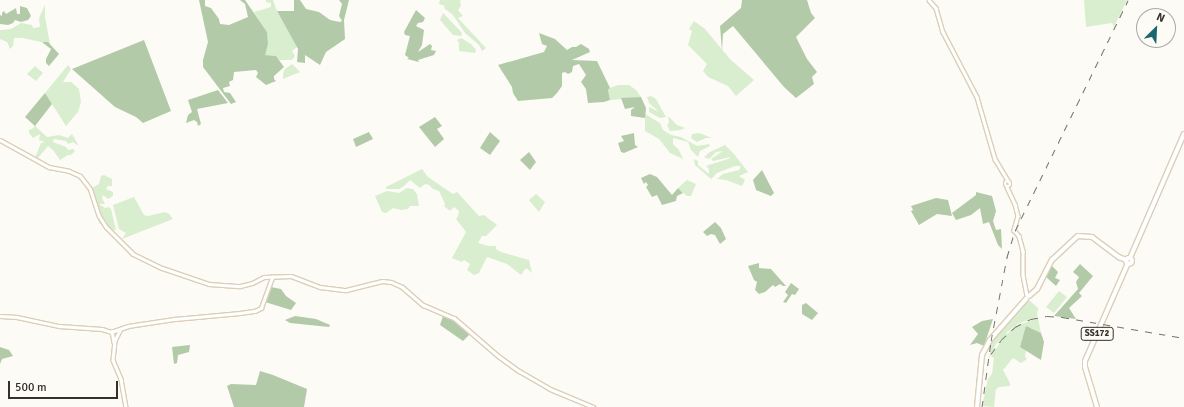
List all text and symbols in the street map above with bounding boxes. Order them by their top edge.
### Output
north arrow [1136,8,1176,48]
text: N [1155,10,1167,25]
road number: SS172 [1080,327,1114,341]
scale bar [10,373,120,399]
text: 500 m [15,380,47,395]

